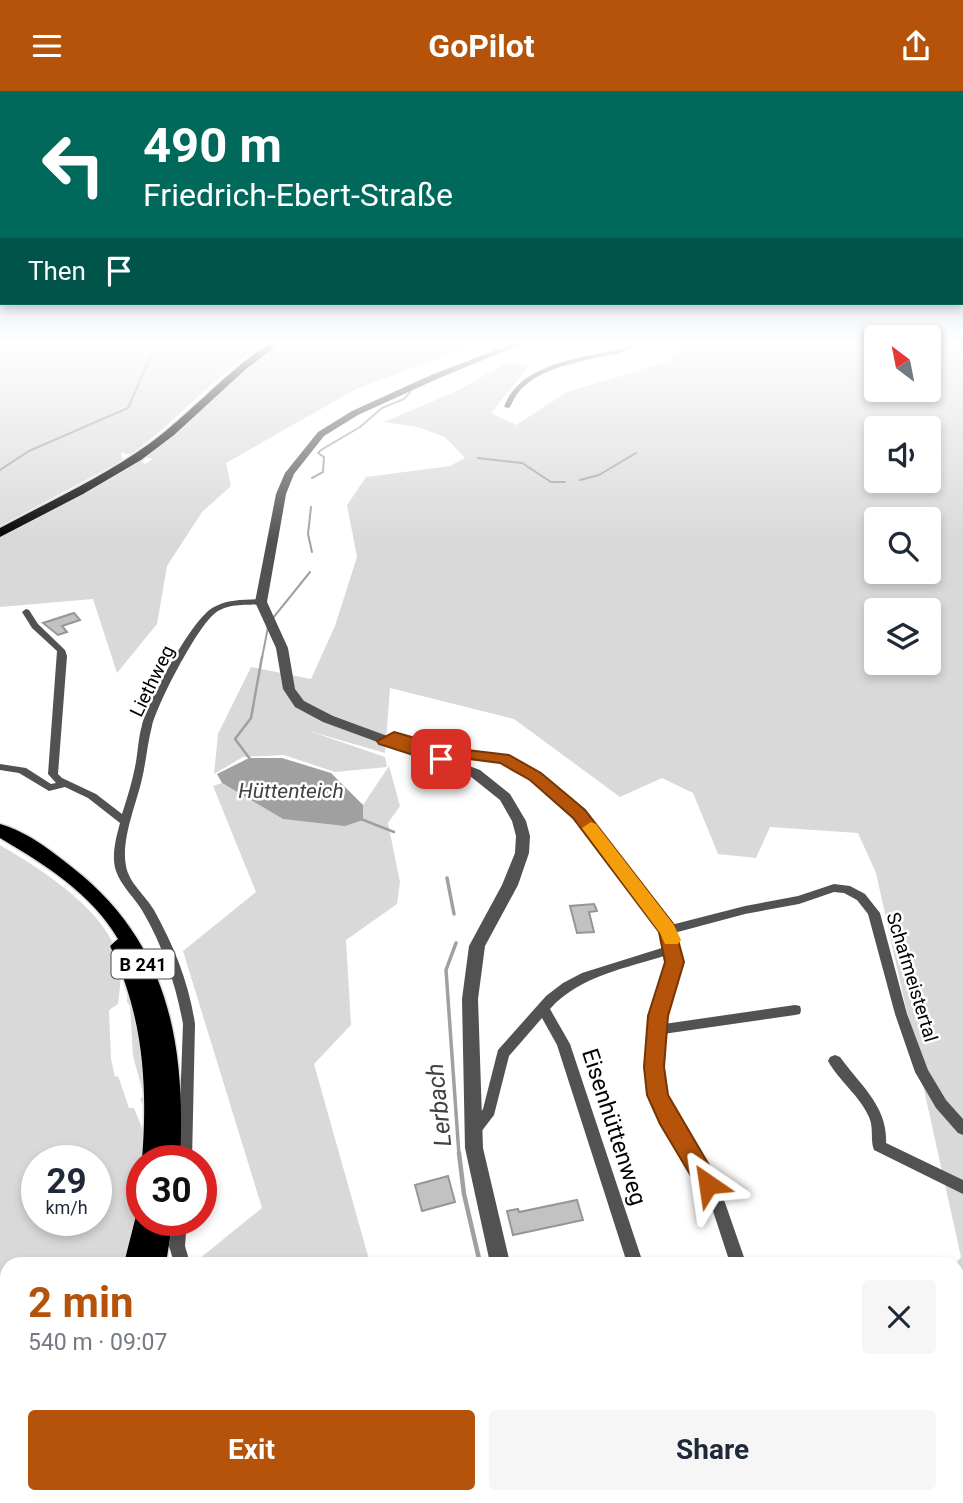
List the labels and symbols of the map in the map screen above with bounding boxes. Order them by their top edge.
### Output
north arrow [864,325,942,403]
street label: Liethweg [125,642,179,720]
pin [411,729,471,789]
water label: Hüttenteich [238,779,344,803]
street label: Schafmeistertal [881,909,943,1045]
road number: B 241 [111,949,174,979]
street label: Eisenhüttenweg [576,1045,652,1209]
water label: Lerbach [421,1062,457,1148]
speed limit sign: 30 [126,1145,217,1236]
position arrow [671,1147,745,1221]

